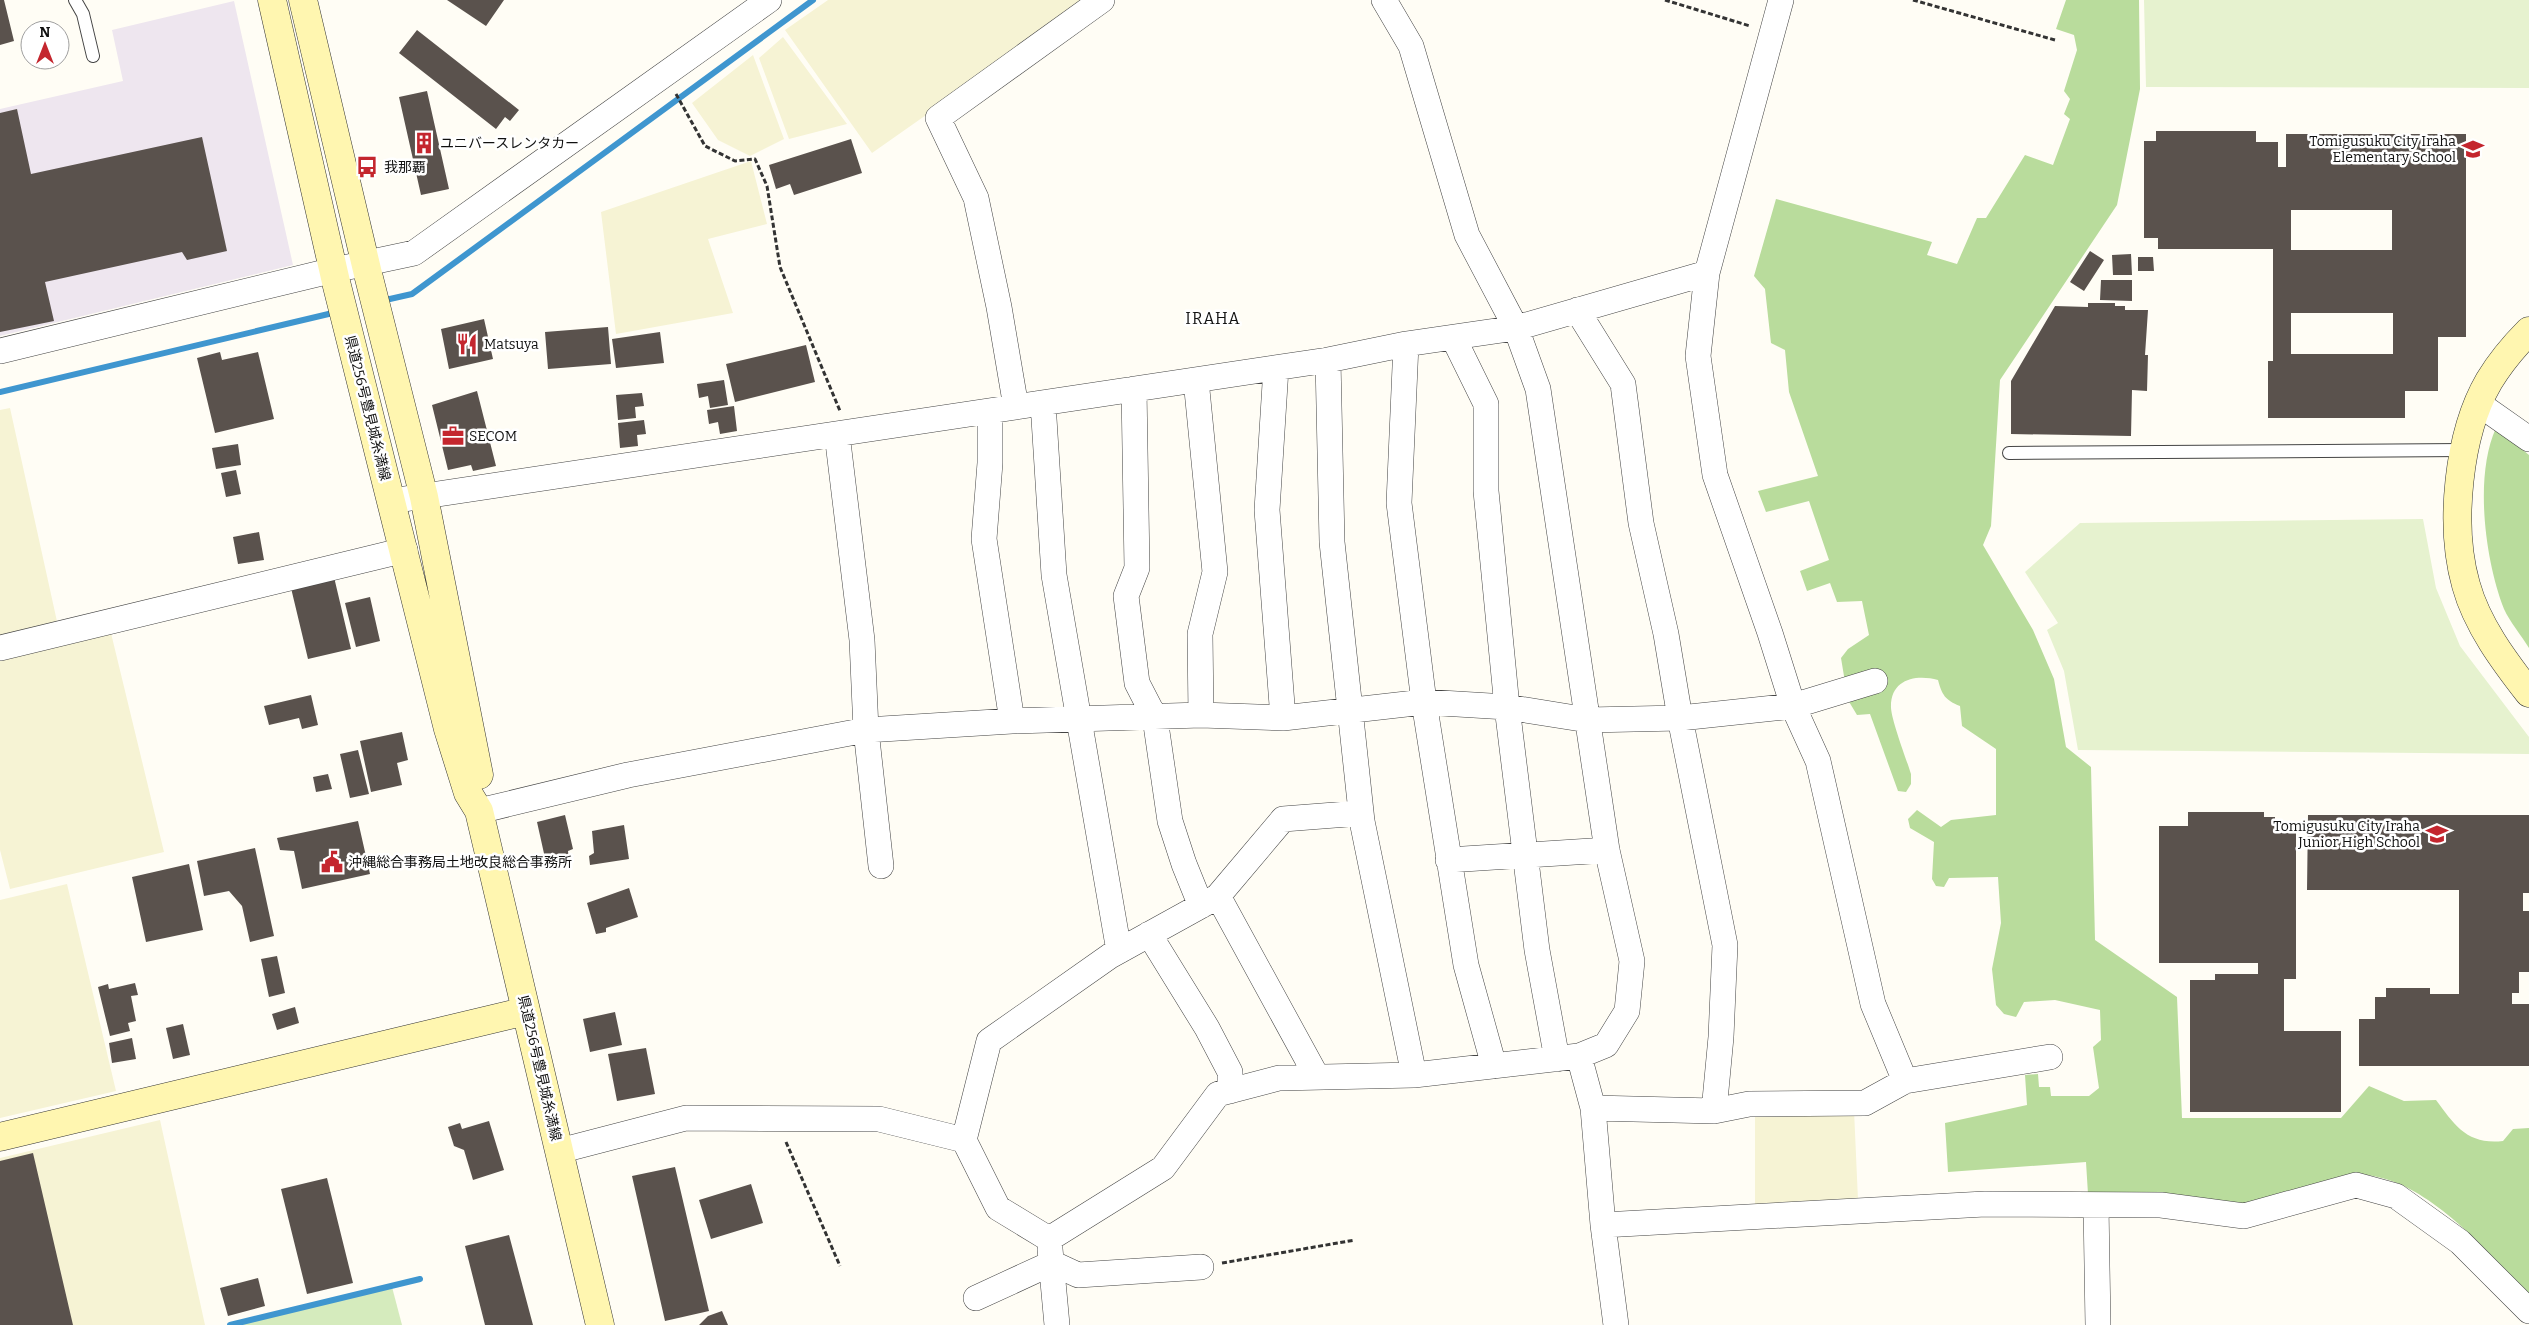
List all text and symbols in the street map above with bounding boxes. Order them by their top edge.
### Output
north arrow [20,20,70,70]
text: N [40,24,51,41]
building icon: ユニバースレンタカー [411,130,437,156]
place label: Tomigusuku City Iraha Elementary School [2309,133,2456,166]
place label: ユニバースレンタカー [440,135,579,152]
school or university icon: Tomigusuku City Iraha Elementary School [2460,136,2486,162]
bus stop icon: 我那覇 [354,154,380,180]
place label: 我那覇 [384,159,426,176]
district label: IRAHA [1185,309,1241,328]
restaurant icon: Matsuya [454,331,480,357]
street label: 県道256号豊見城糸満線 [341,334,394,483]
place label: Matsuya [484,336,539,353]
office icon: SECOM [440,423,466,449]
place label: SECOM [469,428,517,445]
place label: Tomigusuku City Iraha Junior High School [2273,818,2420,851]
school or university icon: Tomigusuku City Iraha Junior High School [2424,821,2450,847]
public building icon: 沖縄総合事務局土地改良総合事務所 [319,849,345,875]
place label: 沖縄総合事務局土地改良総合事務所 [348,854,572,871]
street label: 県道256号豊見城糸満線 [514,993,565,1143]

